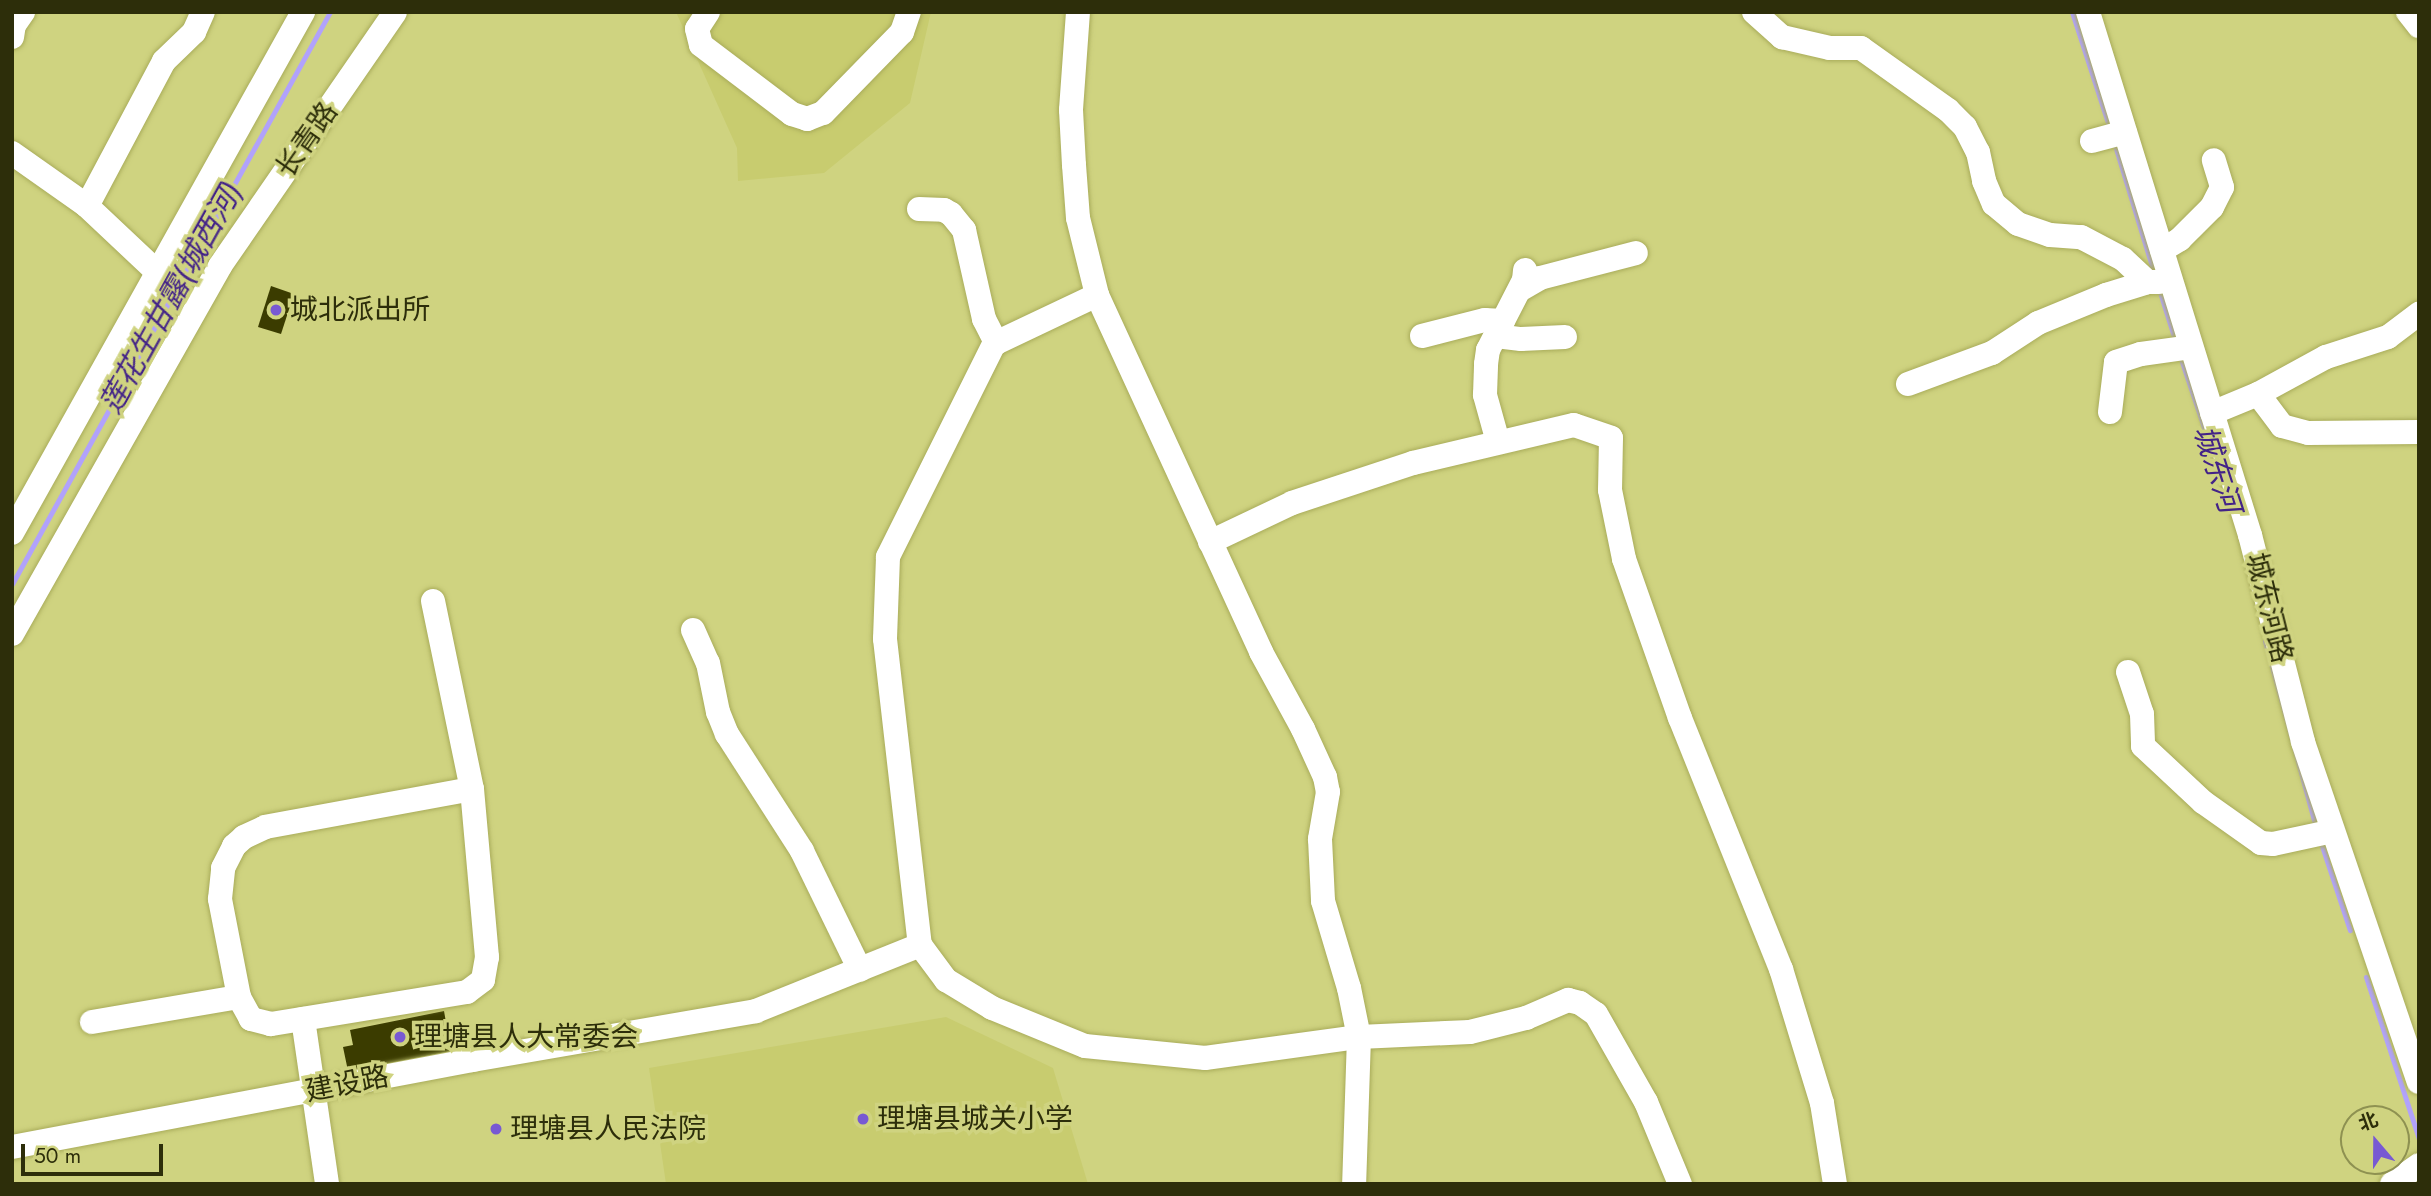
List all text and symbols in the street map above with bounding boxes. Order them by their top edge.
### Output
street label: 长青路 [269,96,345,184]
water label: 莲花生甘露(城西河) [93,176,249,420]
place label: 城北派出所 [290,293,430,327]
marker: 城北派出所 [268,302,284,318]
water label: 城东河 [2186,421,2248,517]
street label: 城东河路 [2239,550,2299,666]
place label: 理塘县人大常委会 [414,1020,638,1054]
marker: 理塘县人大常委会 [392,1029,408,1045]
street label: 建设路 [303,1059,391,1109]
place label: 理塘县城关小学 [877,1102,1073,1136]
north arrow [2340,1105,2410,1175]
text: 北 [2355,1106,2382,1138]
marker: 理塘县城关小学 [855,1111,871,1127]
place label: 理塘县人民法院 [510,1112,706,1146]
marker: 理塘县人民法院 [488,1121,504,1137]
scale bar [24,1130,166,1174]
text: 50 m [34,1141,81,1171]

